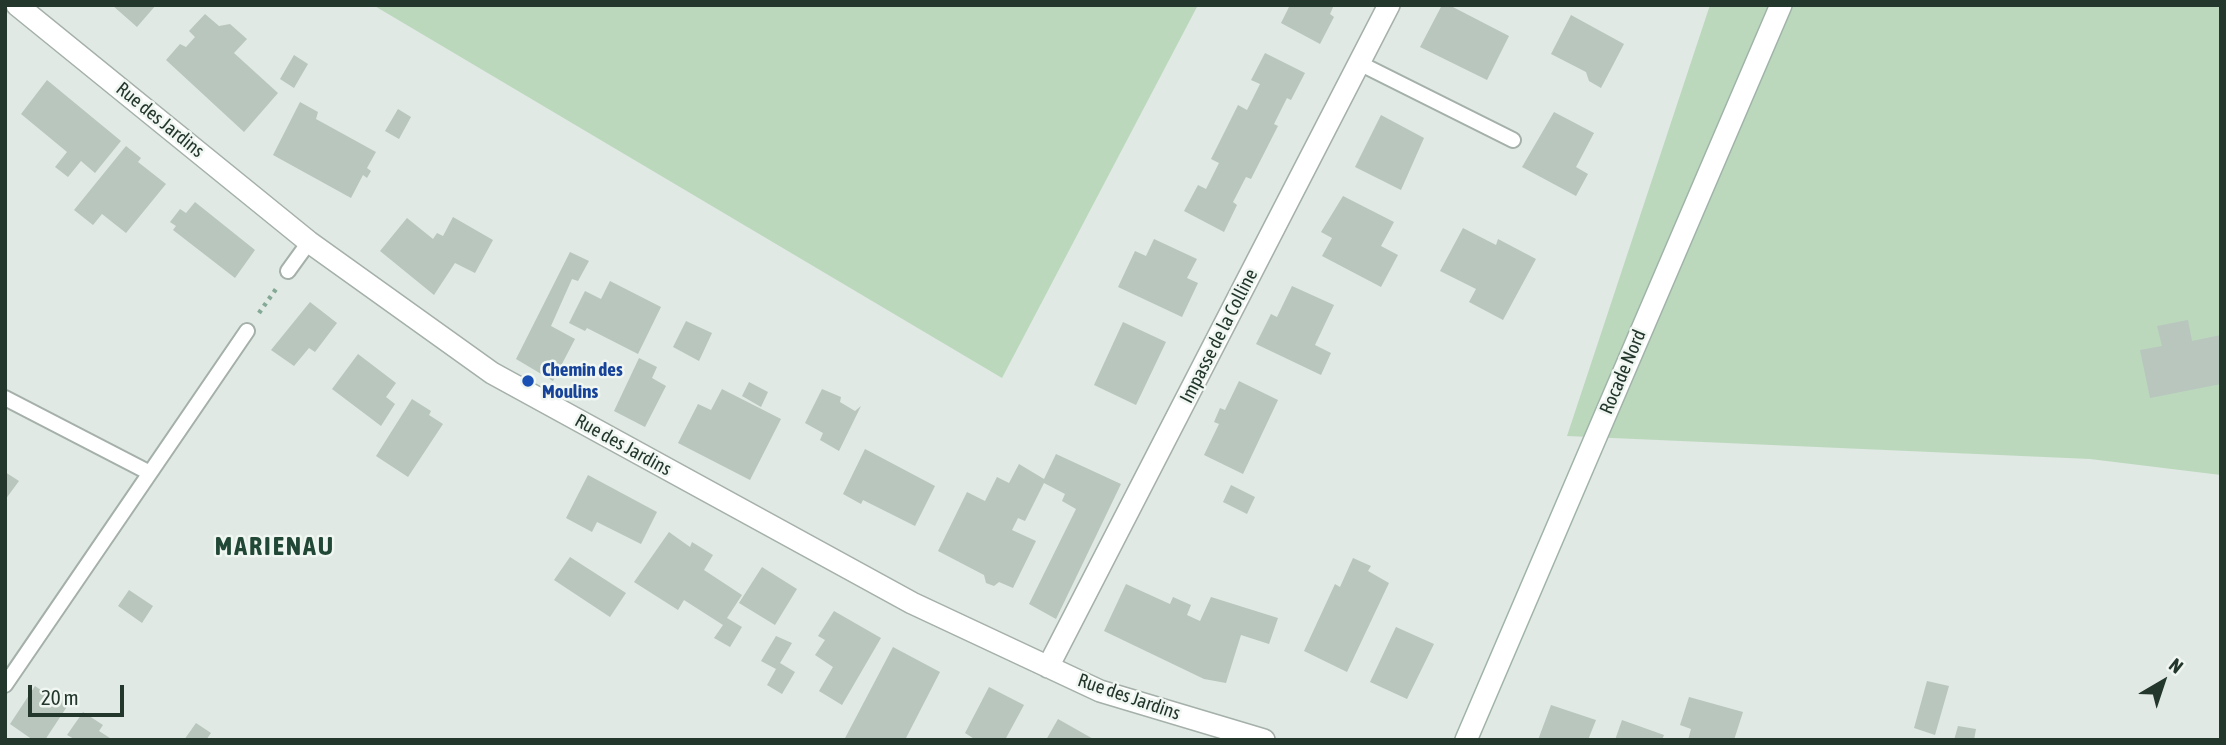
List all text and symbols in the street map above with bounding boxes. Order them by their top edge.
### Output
street label: Rue des Jardins [111,78,209,162]
street label: Impasse de la Colline [1175,265,1263,407]
street label: Rocade Nord [1595,326,1651,418]
place label: Chemin des Moulins [542,359,623,403]
marker: Chemin des Moulins [520,373,536,389]
street label: Rue des Jardins [571,409,675,481]
district label: MARIENAU [216,531,334,563]
north arrow [2128,647,2198,717]
text: N [2165,654,2187,678]
street label: Rue des Jardins [1075,669,1183,725]
scale bar [32,672,128,716]
text: 20 m [41,685,79,709]

